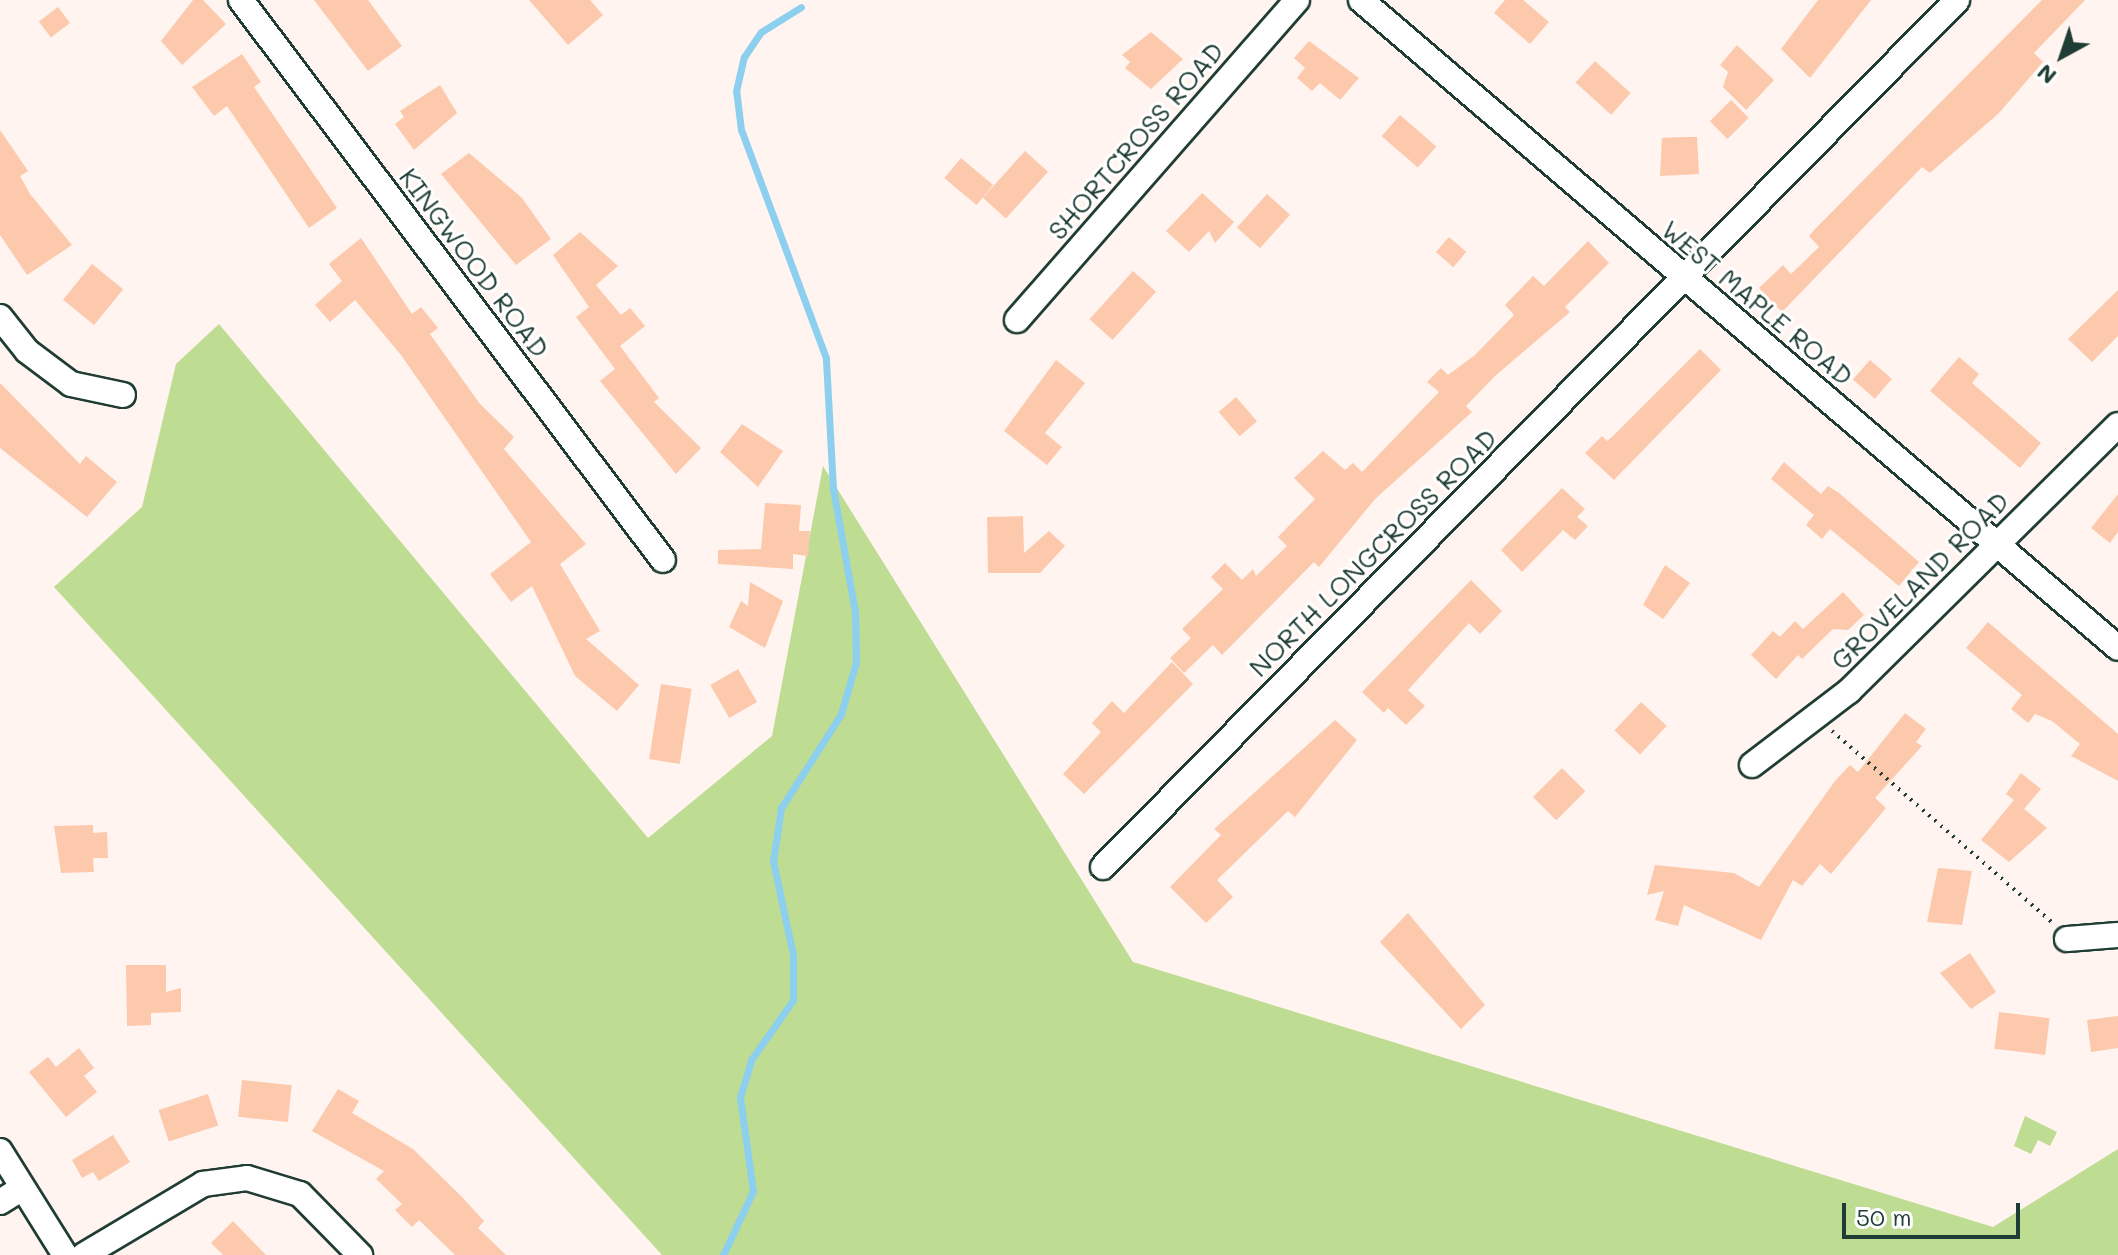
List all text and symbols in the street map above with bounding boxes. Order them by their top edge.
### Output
north arrow [2022,16,2102,96]
street label: SHORTCROSS ROAD [1042,36,1230,246]
text: N [2031,58,2062,91]
street label: KINGWOOD ROAD [393,162,555,364]
street label: WEST MAPLE ROAD [1655,214,1859,392]
street label: NORTH LONGCROSS ROAD [1243,423,1503,683]
street label: GROVELAND ROAD [1825,486,2015,676]
scale bar [1846,1187,2024,1237]
text: 50 m [1856,1201,1912,1232]

